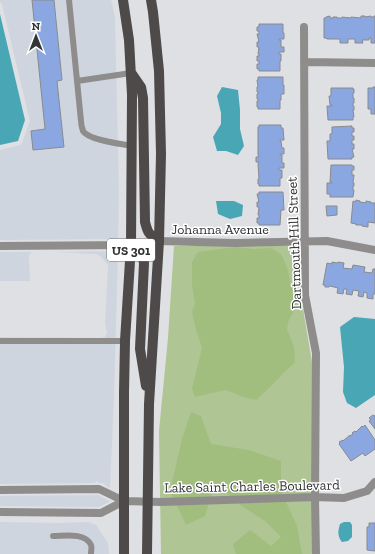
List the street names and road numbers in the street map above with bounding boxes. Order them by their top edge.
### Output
street label: Dartmouth Hill Street [284,176,305,310]
street label: Johanna Avenue [171,221,269,238]
road number: US 301 [107,239,155,261]
street label: Lake Saint Charles Boulevard [164,476,340,497]

